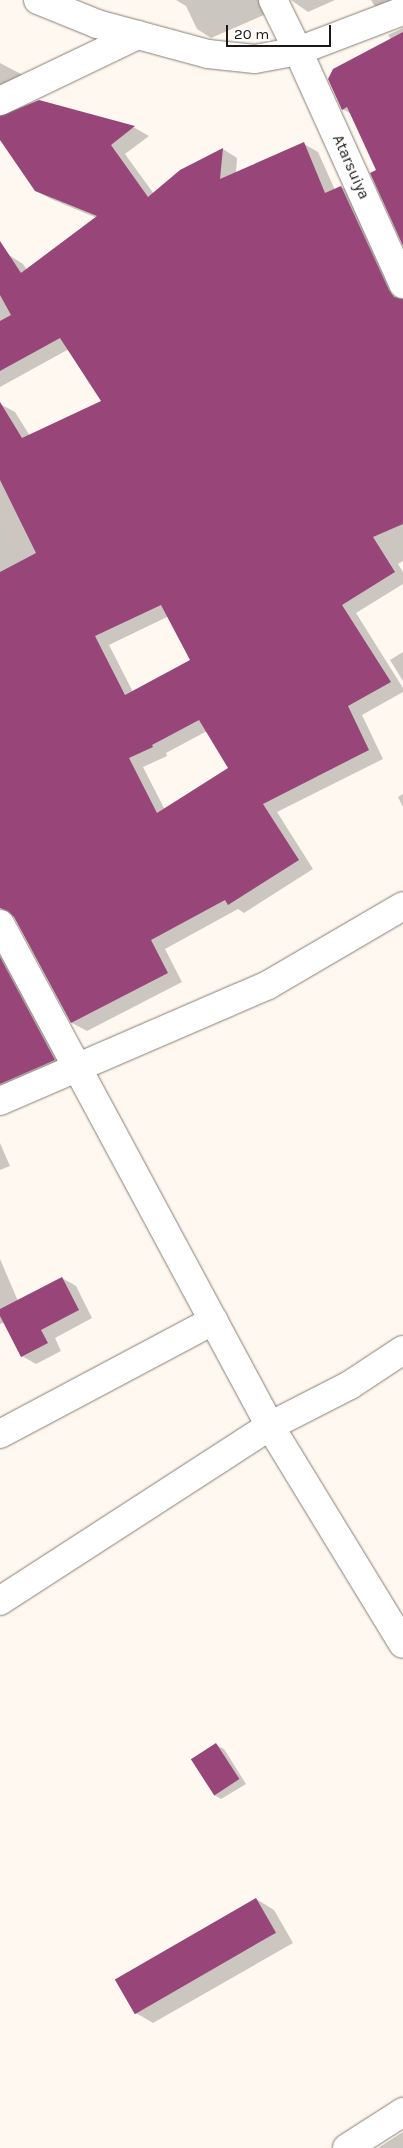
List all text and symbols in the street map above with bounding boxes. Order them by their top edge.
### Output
scale bar [228,15,333,47]
text: 20 m [234,25,269,43]
street label: Atarsuiya [328,132,374,202]

